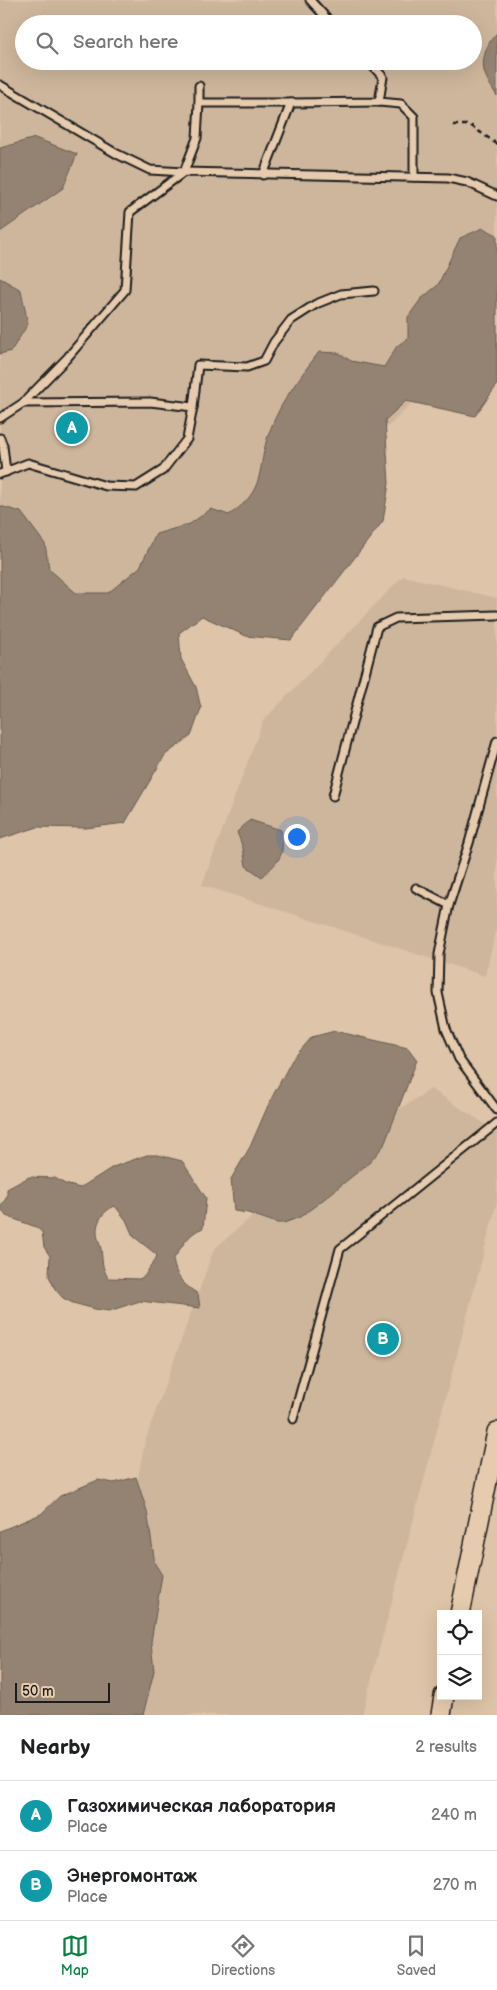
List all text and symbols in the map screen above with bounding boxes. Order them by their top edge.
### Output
search box [15,15,482,70]
icon: search [33,29,61,57]
text: Search here [73,31,178,54]
pin: A [56,409,88,447]
your location [284,824,310,850]
pin: B [367,1320,399,1358]
map controls [437,1610,482,1700]
button: locate [437,1610,482,1655]
button: layers [437,1655,482,1700]
scale bar [15,1680,110,1703]
text: 50 m [22,1683,54,1700]
text: Nearby [20,1735,90,1760]
text: 2 results [415,1738,477,1757]
text: Газохимическая лаборатория [67,1795,336,1818]
text: A [31,1806,41,1825]
text: 240 m [431,1806,477,1825]
text: Place [67,1818,108,1837]
text: Энергомонтаж [67,1865,197,1888]
text: B [30,1876,42,1895]
text: 270 m [433,1876,477,1895]
text: Place [67,1888,108,1907]
tab: Map [61,1932,89,1979]
tab: Directions [211,1932,275,1979]
tab: Saved [397,1932,436,1979]

